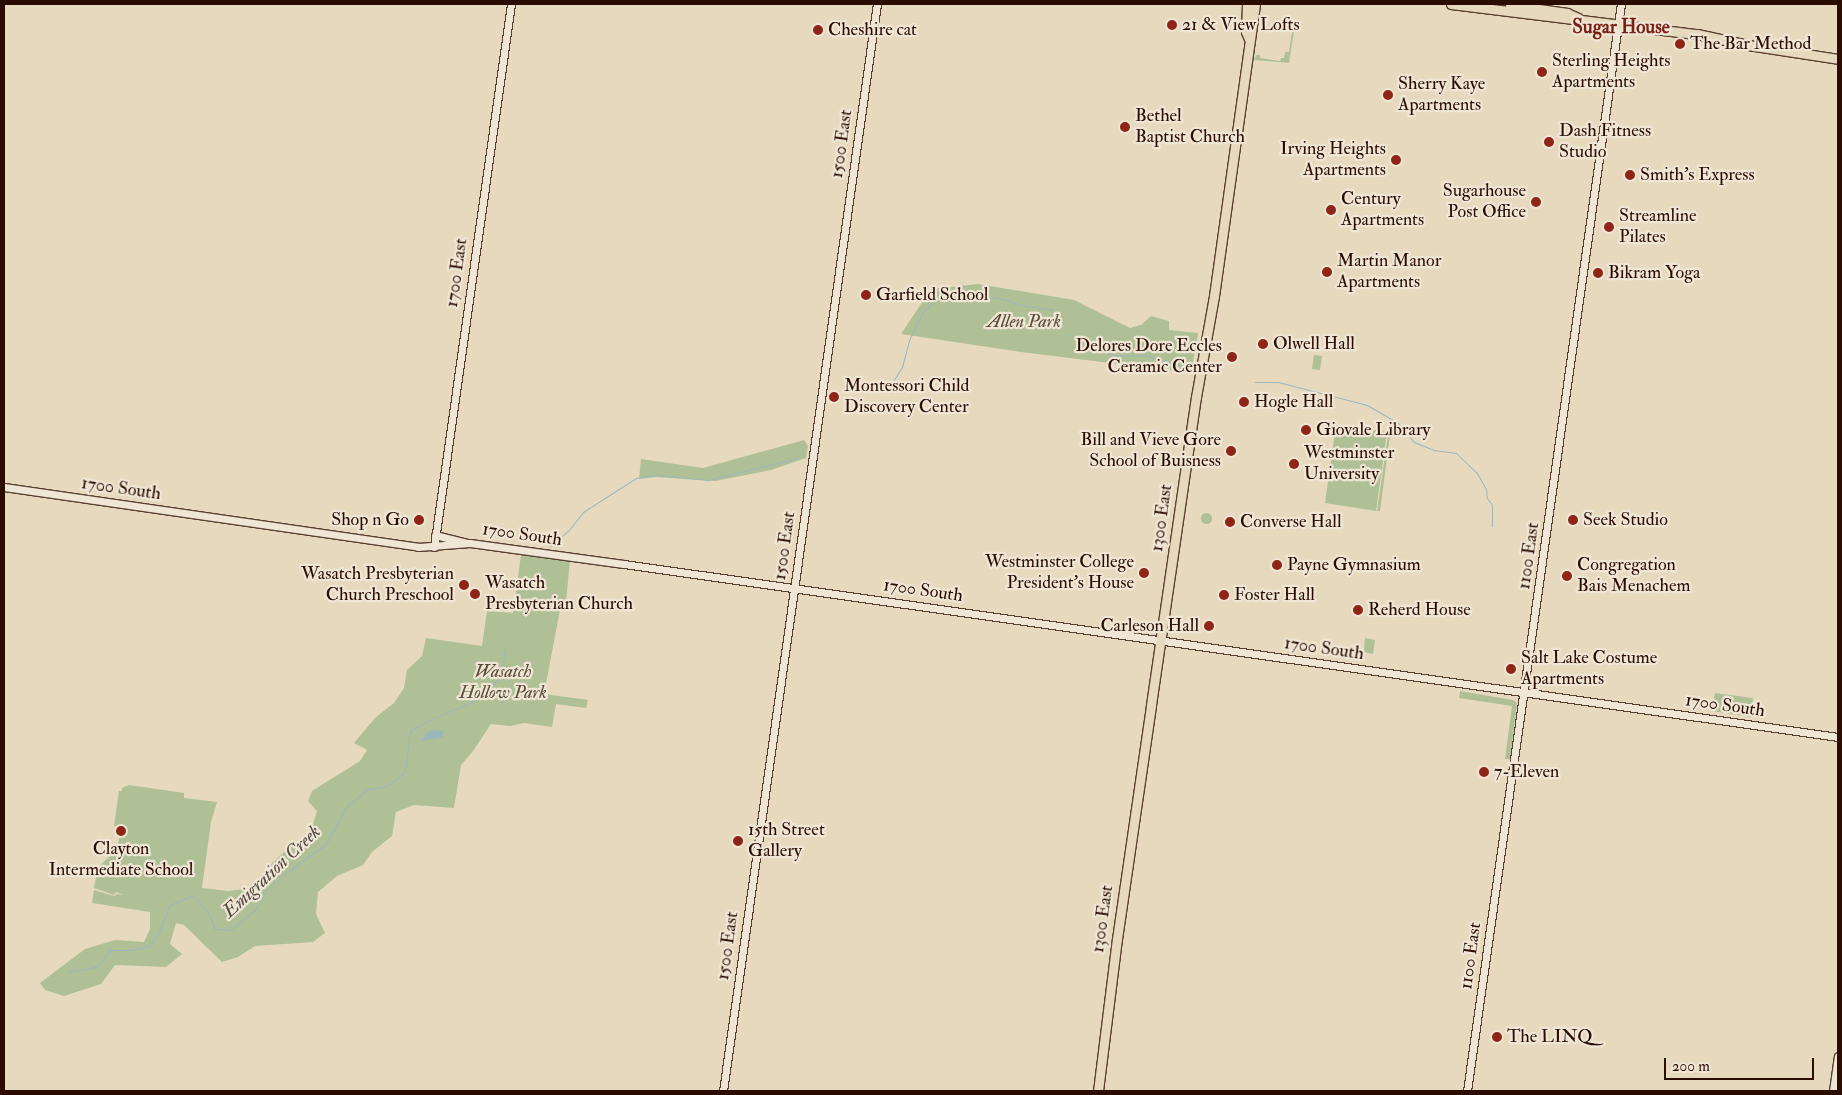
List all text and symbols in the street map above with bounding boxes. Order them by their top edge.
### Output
place label: 21 & View Lofts [1182,14,1300,36]
district label: Sugar House [1572,17,1670,39]
place label: Cheshire cat [828,19,917,41]
marker: 21 & View Lofts [1166,19,1178,31]
marker: Cheshire cat [812,24,824,36]
place label: The Bar Method [1690,33,1811,55]
marker: The Bar Method [1674,38,1686,50]
place label: Sterling Heights Apartments [1552,51,1670,94]
marker: Sterling Heights Apartments [1536,66,1548,78]
place label: Sherry Kaye Apartments [1398,74,1485,116]
marker: Sherry Kaye Apartments [1382,89,1394,101]
place label: Bethel Baptist Church [1135,106,1245,148]
street label: 1500 East [827,108,857,180]
marker: Bethel Baptist Church [1119,121,1131,133]
place label: Dash Fitness Studio [1559,121,1651,163]
marker: Dash Fitness Studio [1543,136,1555,148]
place label: Irving Heights Apartments [1280,139,1386,182]
marker: Irving Heights Apartments [1390,154,1402,166]
place label: Smith's Express [1640,164,1755,186]
marker: Smith's Express [1624,169,1636,181]
place label: Sugarhouse Post Office [1443,181,1526,223]
place label: Century Apartments [1341,189,1424,232]
marker: Sugarhouse Post Office [1530,196,1542,208]
marker: Century Apartments [1325,204,1337,216]
place label: Streamline Pilates [1619,206,1697,248]
marker: Streamline Pilates [1603,221,1615,233]
street label: 1700 East [441,237,473,309]
place label: Martin Manor Apartments [1337,251,1441,294]
place label: Bikram Yoga [1608,262,1701,284]
marker: Martin Manor Apartments [1321,266,1333,278]
marker: Bikram Yoga [1592,267,1604,279]
place label: Garfield School [876,284,988,306]
marker: Garfield School [860,289,872,301]
park label: Allen Park [987,311,1061,333]
place label: Olwell Hall [1273,333,1355,355]
place label: Delores Dore Eccles Ceramic Center [1076,336,1222,378]
marker: Olwell Hall [1257,338,1269,350]
marker: Delores Dore Eccles Ceramic Center [1226,351,1238,363]
place label: Montessori Child Discovery Center [844,376,969,418]
marker: Montessori Child Discovery Center [828,391,840,403]
place label: Hogle Hall [1254,391,1333,413]
marker: Hogle Hall [1238,396,1250,408]
place label: Giovale Library [1316,419,1431,441]
marker: Giovale Library [1300,424,1312,436]
place label: Bill and Vieve Gore School of Buisness [1080,430,1221,472]
place label: Westminster University [1304,443,1395,486]
marker: Bill and Vieve Gore School of Buisness [1225,445,1237,457]
marker: Westminster University [1288,458,1300,470]
street label: 1700 South [80,473,162,505]
street label: 1300 East [1147,483,1177,553]
place label: Shop n Go [331,509,409,531]
place label: Seek Studio [1583,509,1668,531]
street label: 1500 East [770,510,800,582]
place label: Converse Hall [1240,511,1342,533]
marker: Shop n Go [413,514,425,526]
marker: Seek Studio [1567,514,1579,526]
marker: Converse Hall [1224,516,1236,528]
street label: 1700 South [481,519,563,551]
street label: 1100 East [1514,521,1544,591]
place label: Westminster College President's House [985,552,1134,594]
place label: Payne Gymnasium [1287,554,1421,576]
place label: Congregation Bais Menachem [1577,555,1690,598]
marker: Payne Gymnasium [1271,559,1283,571]
place label: Wasatch Presbyterian Church Preschool [301,564,454,606]
marker: Westminster College President's House [1138,567,1150,579]
marker: Congregation Bais Menachem [1561,570,1573,582]
place label: Wasatch Presbyterian Church [485,573,633,616]
street label: 1700 South [882,575,964,607]
marker: Wasatch Presbyterian Church Preschool [458,579,470,591]
place label: Foster Hall [1234,584,1315,606]
marker: Wasatch Presbyterian Church [469,588,481,600]
marker: Foster Hall [1218,589,1230,601]
place label: Reherd House [1368,599,1471,621]
marker: Reherd House [1352,604,1364,616]
place label: Carleson Hall [1101,615,1199,637]
marker: Carleson Hall [1203,620,1215,632]
street label: 1700 South [1283,633,1365,665]
place label: Salt Lake Costume Apartments [1521,648,1657,691]
park label: Wasatch Hollow Park [459,662,547,704]
marker: Salt Lake Costume Apartments [1505,663,1517,675]
street label: 1700 South [1684,690,1766,722]
place label: 7-Eleven [1494,761,1559,783]
marker: 7-Eleven [1478,766,1490,778]
place label: 15th Street Gallery [748,820,825,862]
water label: Emigration Creek [218,821,326,923]
marker: Clayton Intermediate School [115,825,127,837]
marker: 15th Street Gallery [732,835,744,847]
place label: Clayton Intermediate School [49,839,193,882]
street label: 1300 East [1088,884,1118,954]
street label: 1500 East [713,910,743,982]
street label: 1100 East [1456,921,1486,991]
place label: The LINQ [1507,1026,1592,1048]
marker: The LINQ [1491,1031,1503,1043]
scale bar [1667,1048,1817,1080]
text: 200 m [1672,1057,1710,1076]

